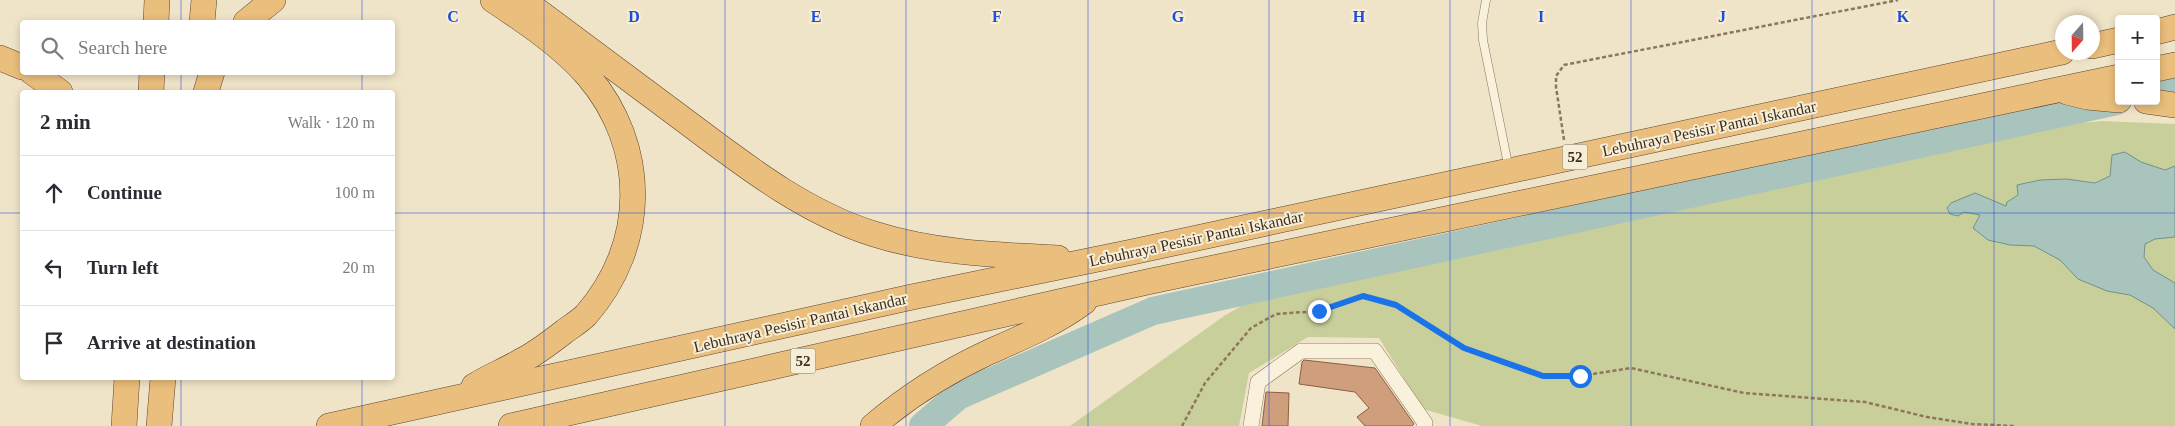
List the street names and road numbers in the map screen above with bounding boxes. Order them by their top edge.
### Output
street label: Lebuhraya Pesisir Pantai Iskandar [1601,97,1818,160]
road number: 52 [1562,144,1588,170]
street label: Lebuhraya Pesisir Pantai Iskandar [1088,207,1305,270]
street label: Lebuhraya Pesisir Pantai Iskandar [692,290,909,356]
road number: 52 [790,348,816,374]

